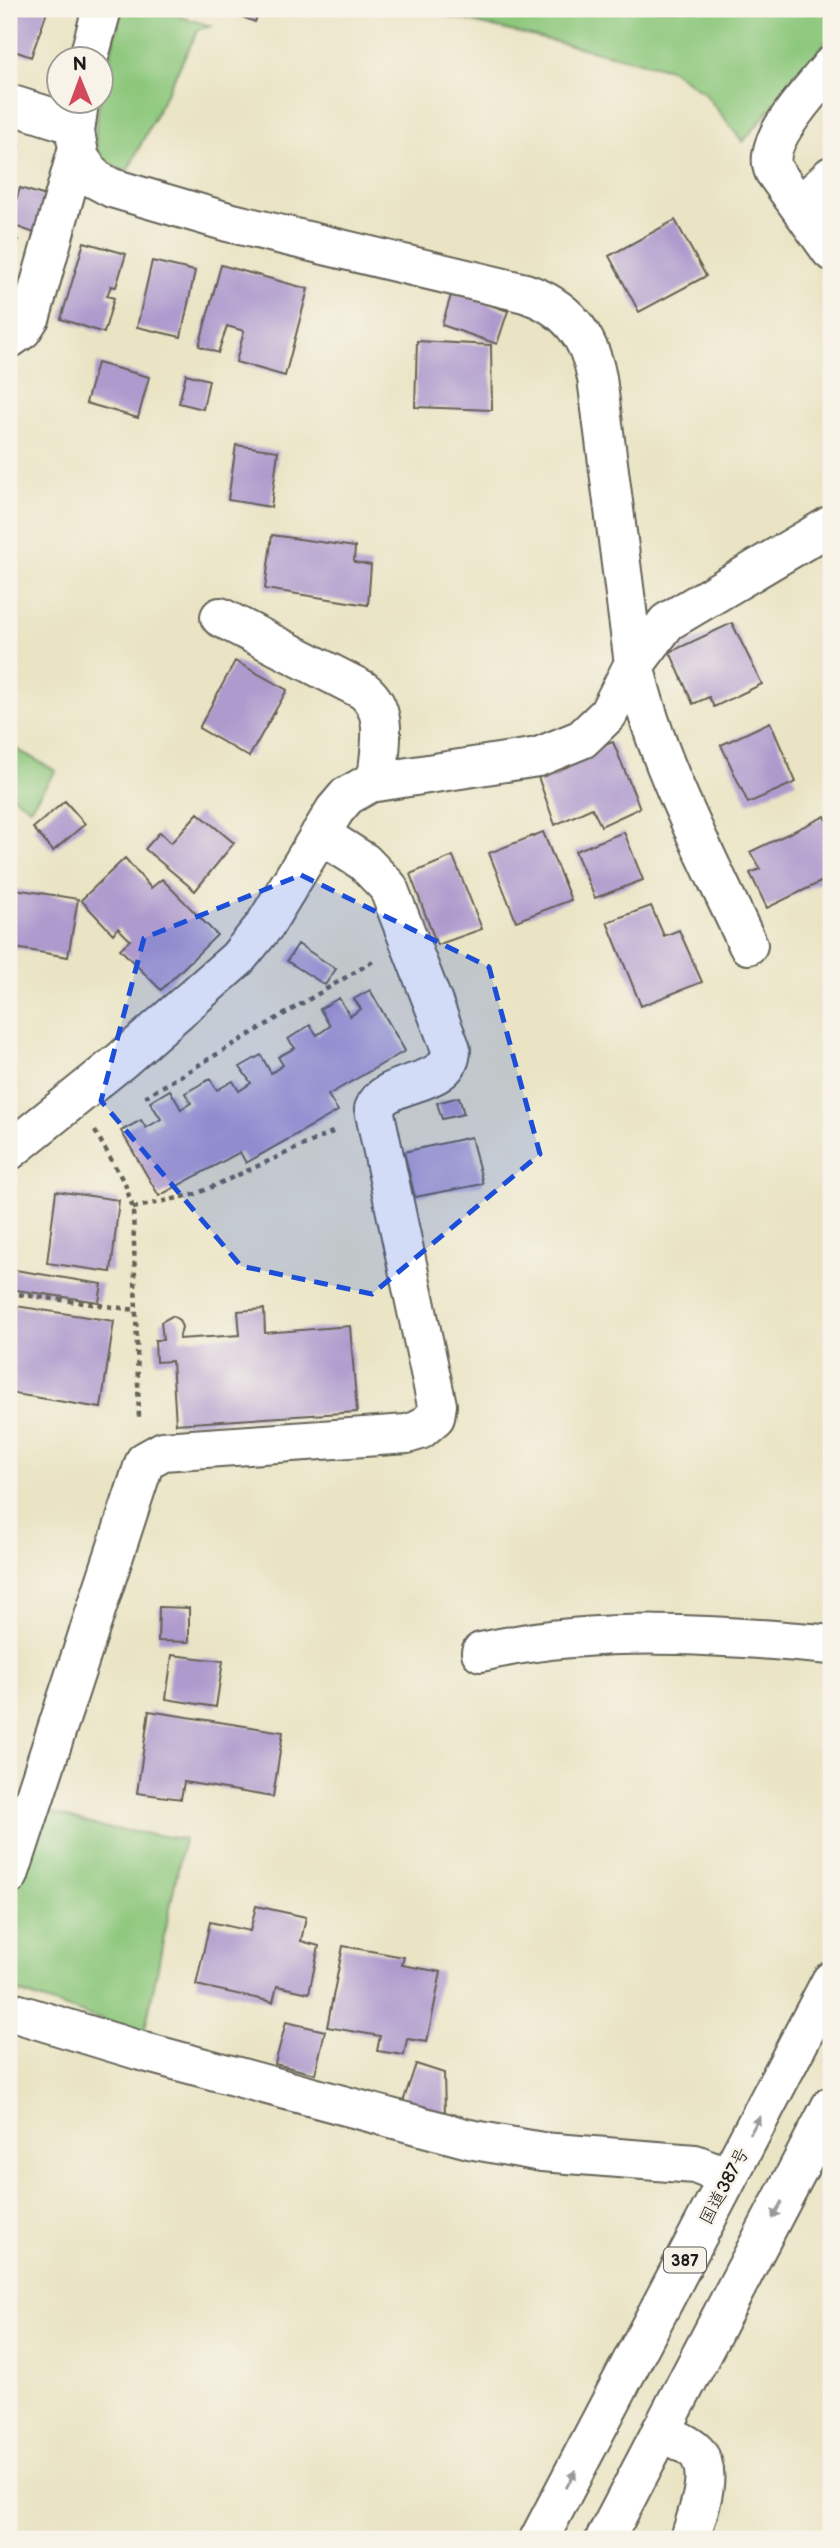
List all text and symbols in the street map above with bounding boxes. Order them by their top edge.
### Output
north arrow [46,46,116,116]
text: N [72,53,87,76]
one-way arrow [750,2115,761,2135]
street label: 国道387号 [695,2144,754,2228]
one-way arrow [771,2200,783,2220]
road number: 387 [664,2248,706,2272]
one-way arrow [565,2469,576,2489]

